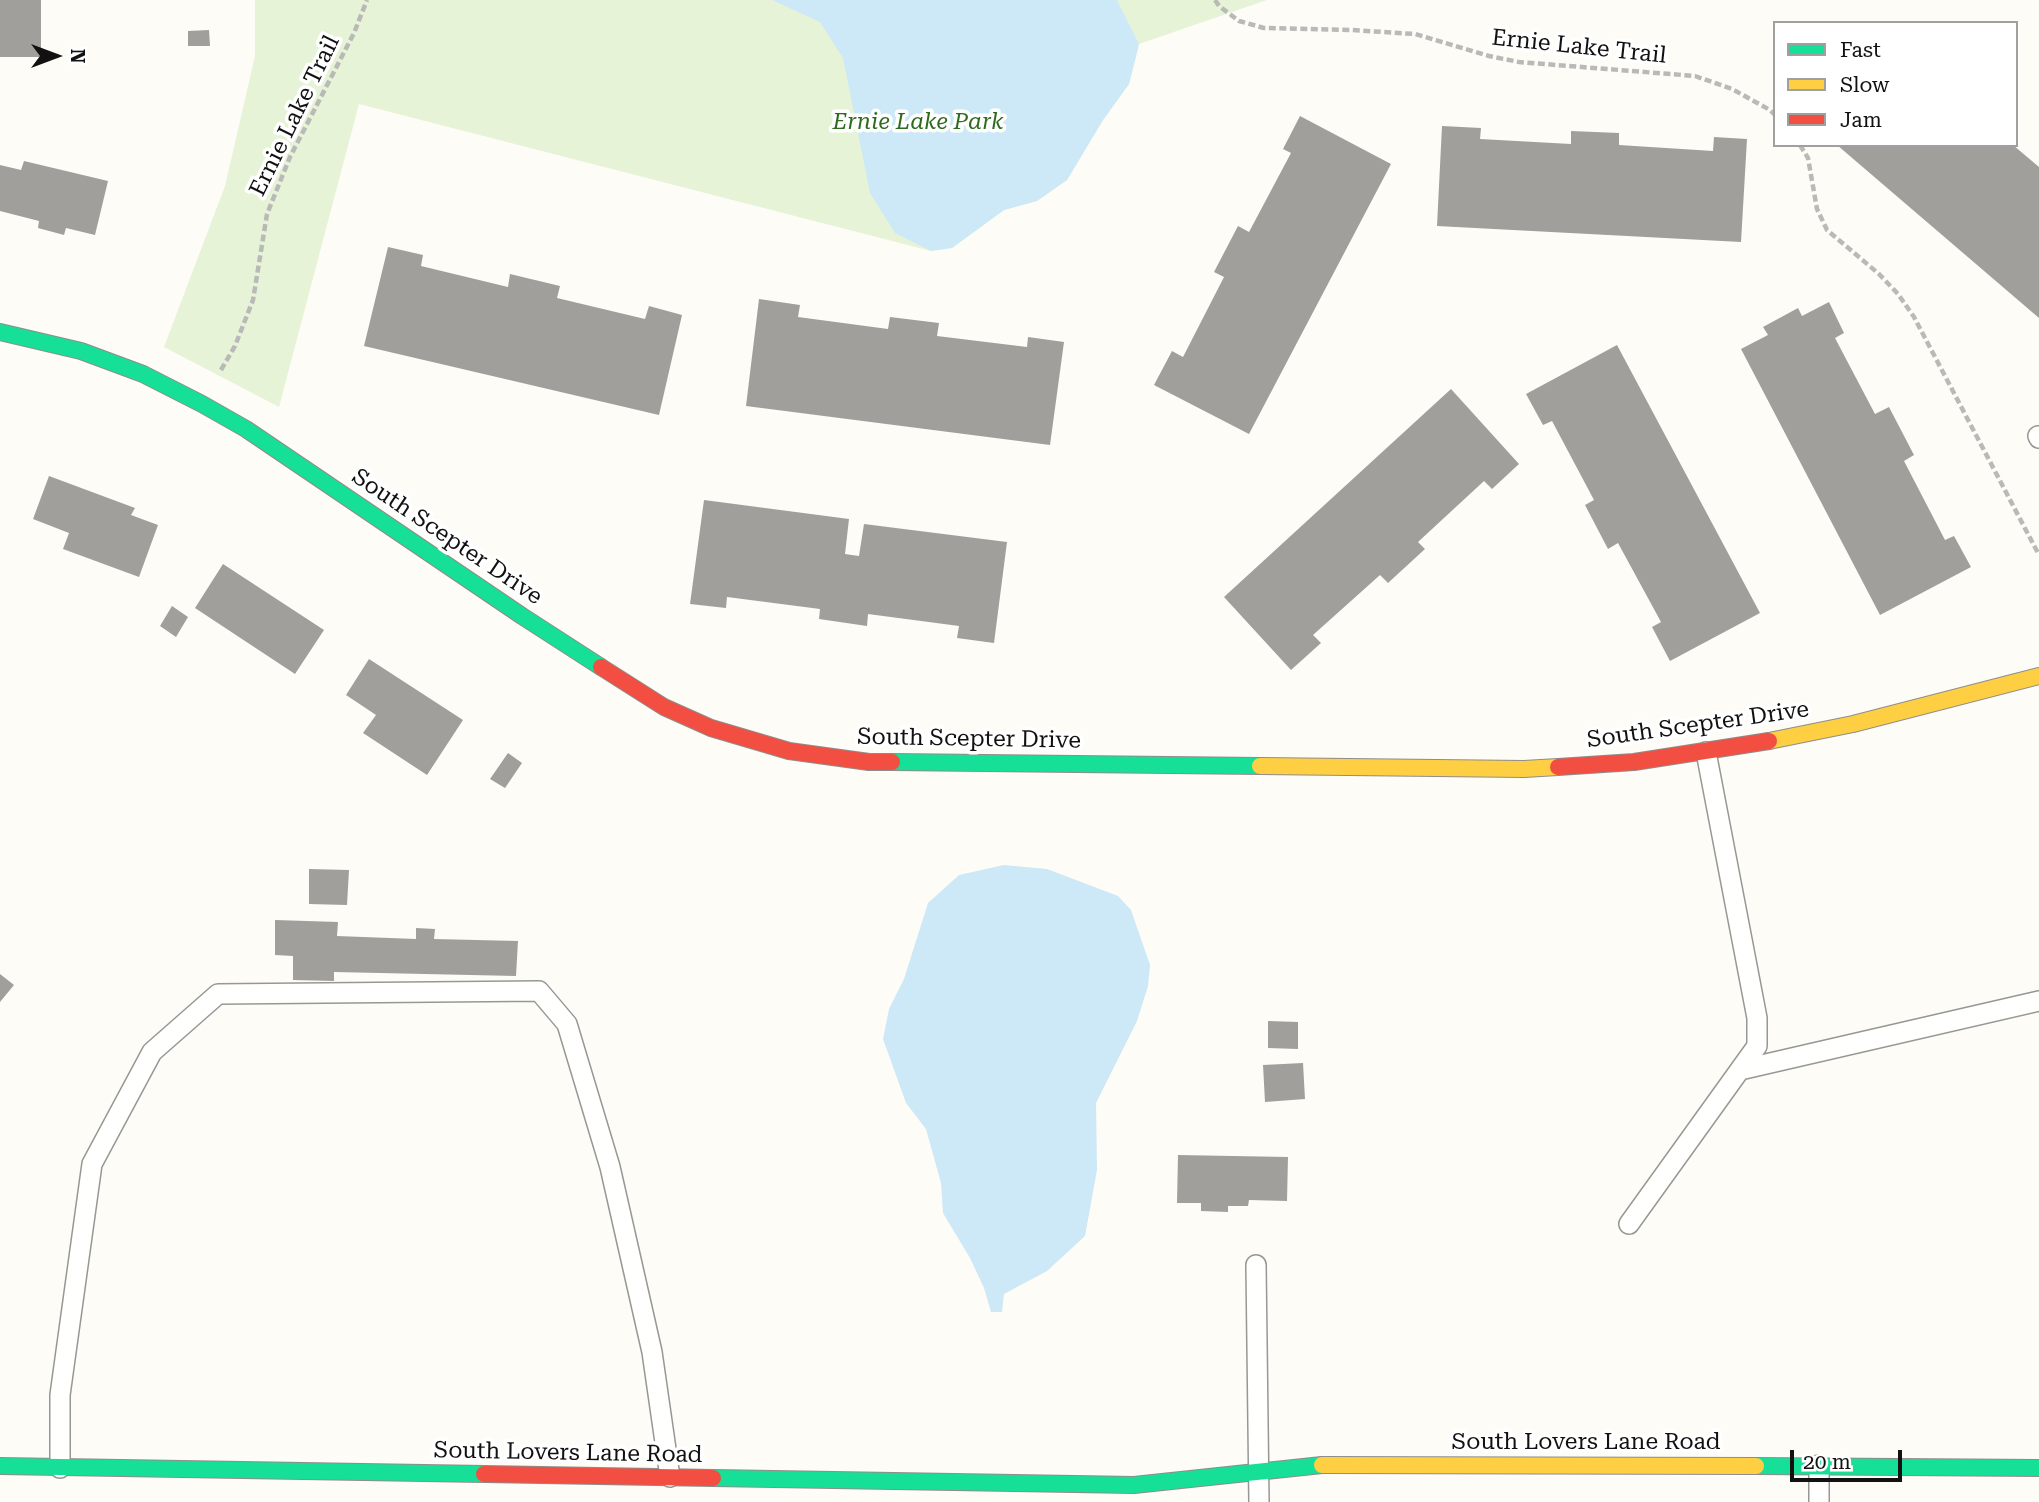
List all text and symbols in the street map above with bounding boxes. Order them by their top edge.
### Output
north arrow [21,21,91,91]
legend [1773,21,2018,147]
street label: Ernie Lake Trail [1490,24,1668,70]
street label: Ernie Lake Trail [244,31,346,201]
text: Fast [1840,38,1881,62]
text: N [66,49,89,63]
text: Slow [1840,73,1889,97]
park label: Ernie Lake Park [833,108,1003,136]
text: Jam [1840,108,1882,132]
street label: South Scepter Drive [346,463,548,611]
street label: South Scepter Drive [1585,696,1811,754]
street label: South Scepter Drive [857,723,1081,755]
street label: South Lovers Lane Road [1452,1428,1720,1456]
scale bar [1794,1436,1906,1480]
street label: South Lovers Lane Road [433,1437,703,1469]
text: 20 m [1803,1450,1851,1474]

